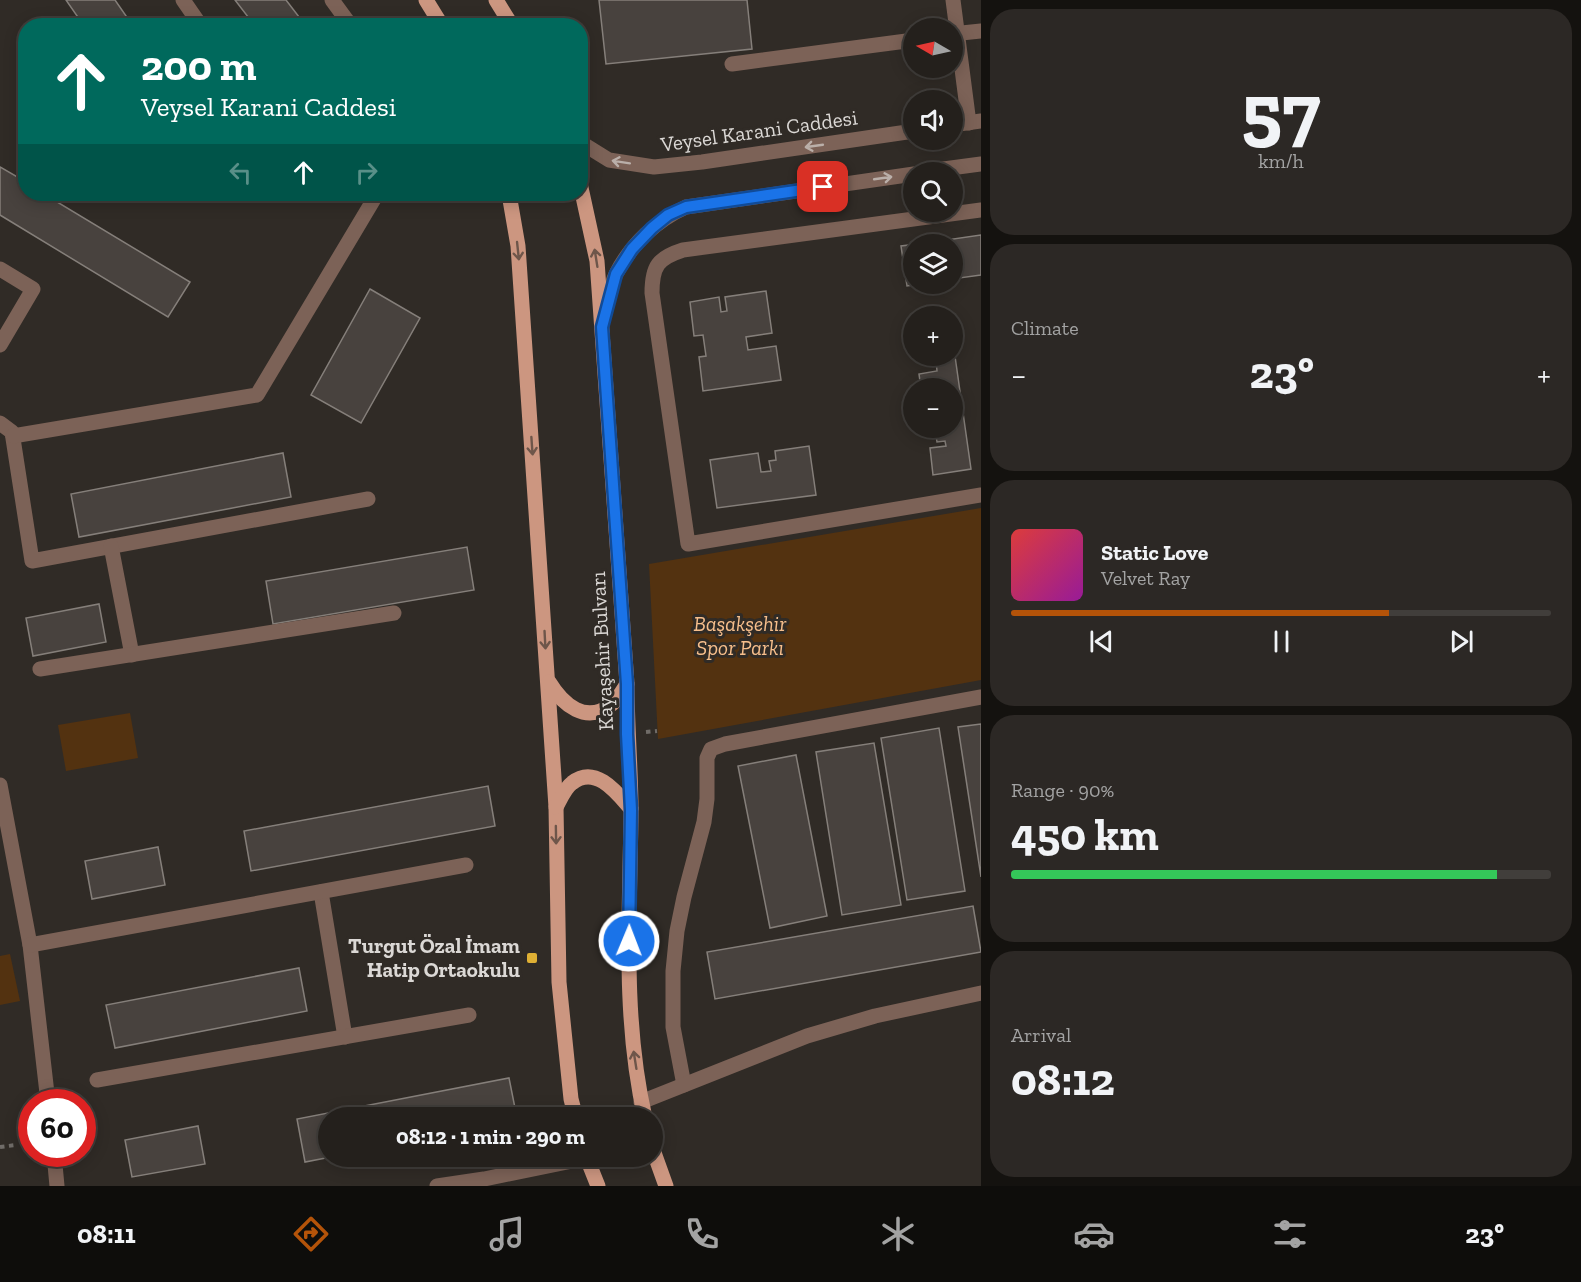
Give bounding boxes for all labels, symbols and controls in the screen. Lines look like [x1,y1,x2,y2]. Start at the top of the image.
north arrow [903,18,963,78]
map controls [903,18,963,438]
text: 200 m [141,40,257,91]
icon: ahead [42,42,120,120]
text: 57 [1241,63,1321,157]
button: sound [903,90,963,150]
text: Veysel Karani Caddesi [141,91,396,123]
street label: Veysel Karani Caddesi [658,104,859,157]
one-way arrow [805,140,824,151]
text: km/h [1258,149,1304,173]
icon: left [224,156,257,189]
icon: ahead [287,156,320,189]
icon: right [350,156,383,189]
one-way arrow [612,157,631,168]
pin [797,161,848,212]
button: search [903,162,963,222]
icon: arrive [806,170,839,203]
one-way arrow [872,173,892,184]
button: layers [903,234,963,294]
one-way arrow [513,241,524,261]
one-way arrow [590,248,601,268]
button: + [903,306,963,366]
text: Climate [1011,316,1079,340]
text: 23° [1250,346,1314,400]
text: − [1011,355,1026,394]
text: + [1537,355,1551,394]
button: − [903,378,963,438]
one-way arrow [527,435,538,455]
text: Static Love [1101,539,1208,566]
text: Velvet Ray [1101,566,1190,590]
street label: Kayaşehir Bulvarı [585,571,618,731]
park label: Başakşehir Spor Parkı [694,611,787,660]
icon: previous [1085,625,1118,658]
icon: pause [1265,625,1298,658]
icon: next [1445,625,1478,658]
one-way arrow [540,630,551,650]
text: Range · 90% [1011,778,1114,802]
text: 450 km [1011,808,1159,862]
one-way arrow [550,824,562,844]
position arrow [597,909,661,973]
place label: Turgut Özal İmam Hatip Ortaokulu [348,933,521,982]
marker: Turgut Özal İmam Hatip Ortaokulu [525,951,539,965]
text: Arrival [1011,1023,1071,1047]
one-way arrow [629,1051,640,1070]
text: 08:12 [1011,1053,1115,1107]
speed limit sign: 60 [18,1089,96,1167]
text: 08:12 · 1 min · 290 m [396,1123,585,1150]
icon: directions [290,1213,332,1255]
icon: music [486,1213,528,1255]
icon: phone [681,1213,723,1255]
icon: climate [877,1213,919,1255]
icon: car [1073,1213,1115,1255]
icon: filters [1269,1213,1311,1255]
text: 08:11 [77,1218,136,1250]
text: 23° [1465,1218,1504,1250]

